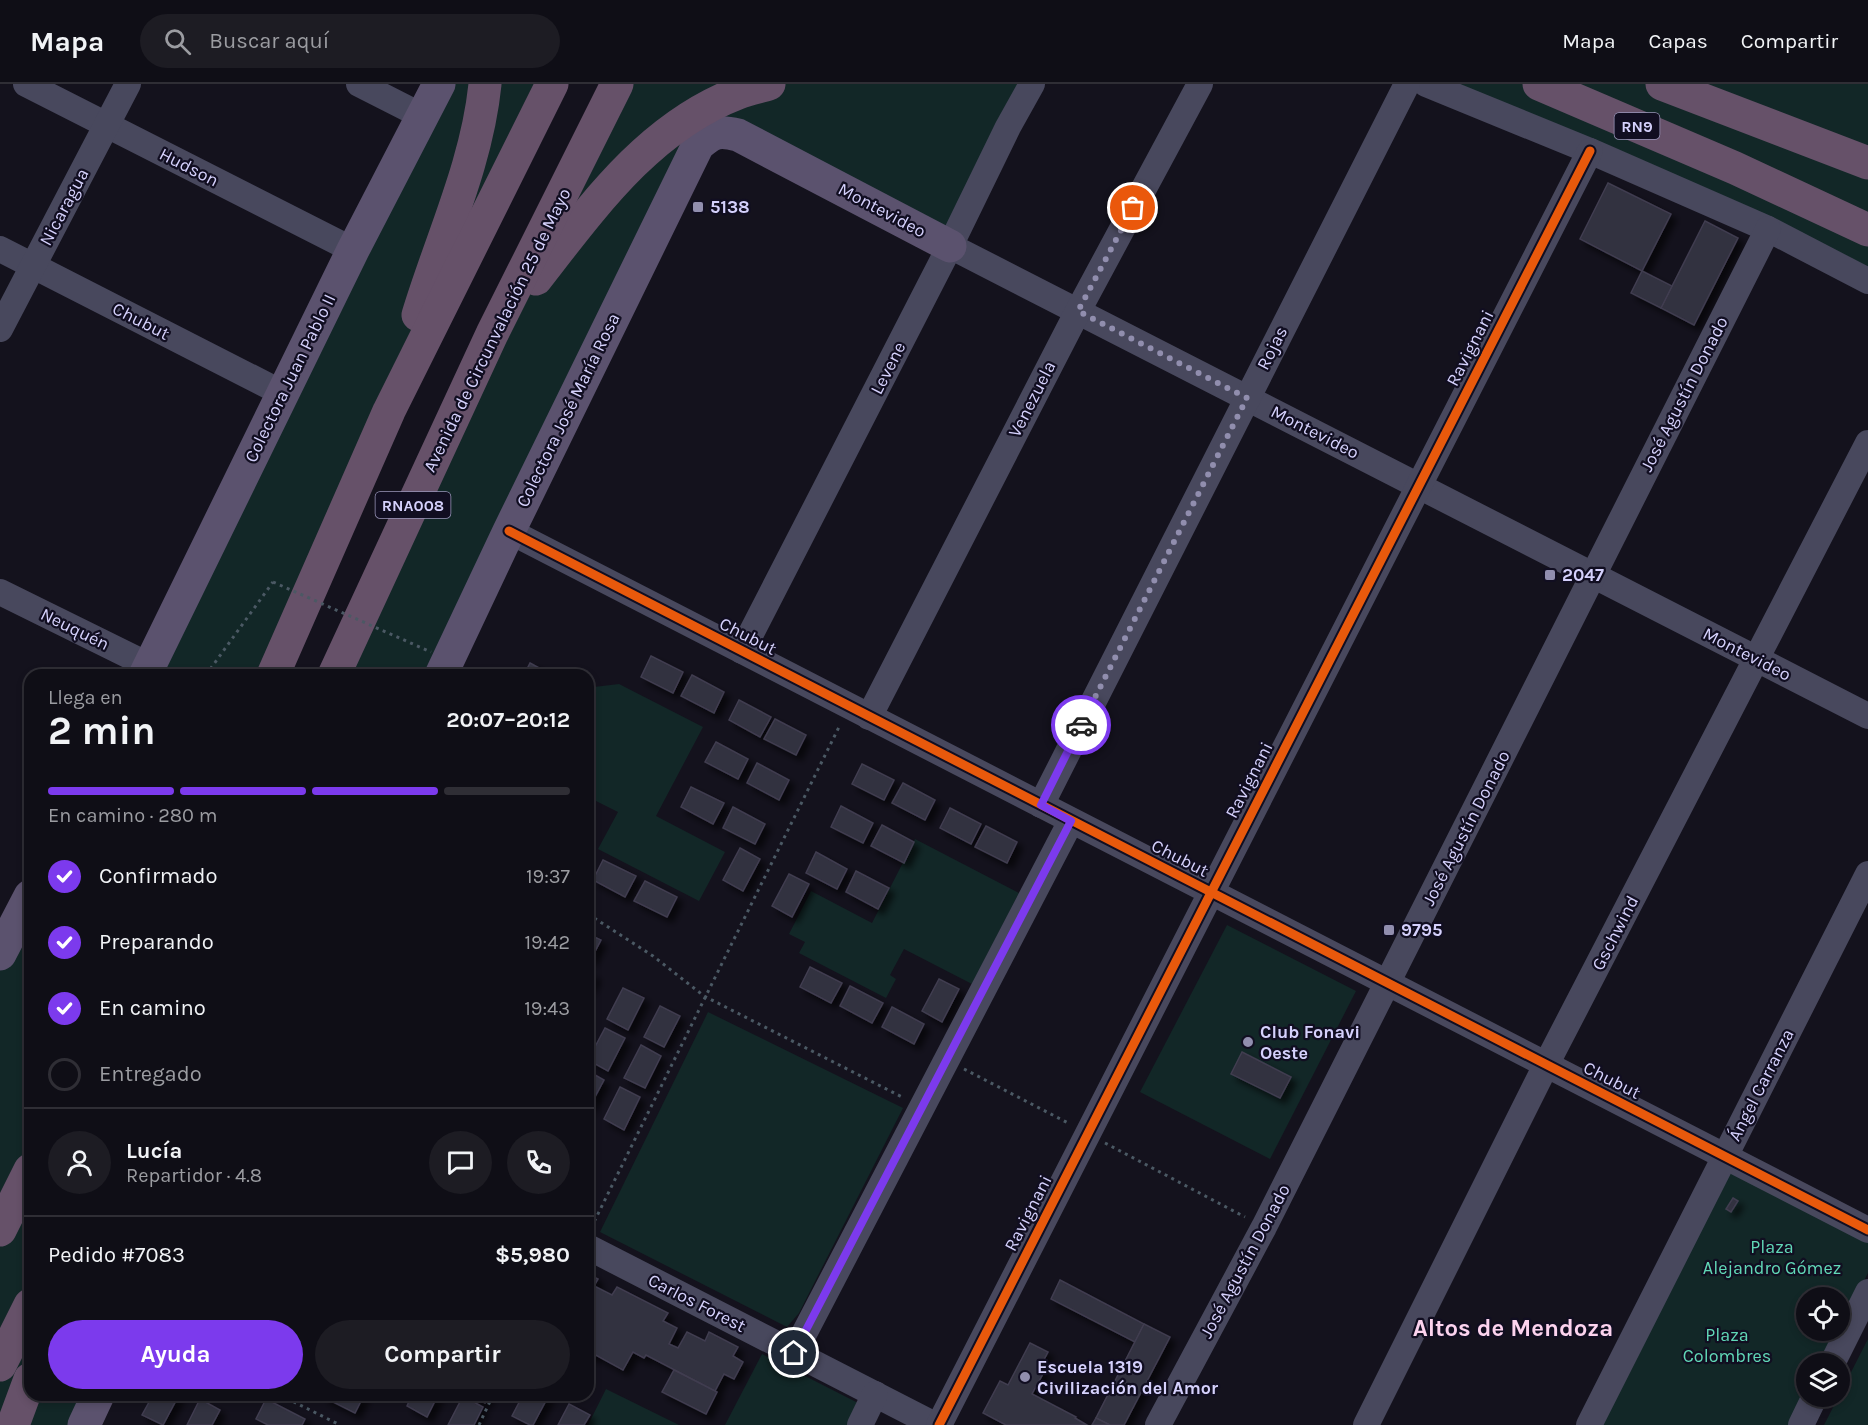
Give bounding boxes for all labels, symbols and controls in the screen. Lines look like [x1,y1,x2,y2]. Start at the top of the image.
search box [140,14,560,68]
text: Mapa [30,25,104,58]
icon: search [161,25,194,58]
text: Buscar aquí [209,28,329,54]
text: Mapa [1562,29,1616,53]
text: Capas [1649,29,1708,53]
text: Compartir [1741,29,1838,53]
road number: RN9 [1614,113,1660,139]
street label: Hudson [156,143,222,191]
street label: Nicaragua [35,165,93,249]
street label: Montevideo [834,178,930,242]
pin [1107,182,1158,233]
street label: Avenida de Circunvalación 25 de Mayo [418,184,576,476]
icon: bag [1116,191,1149,224]
place label: 5138 [710,196,750,218]
marker: 5138 [691,200,705,214]
street label: Colectora Juan Pablo II [240,290,340,466]
street label: Chubut [109,297,173,345]
street label: Ravignani [1441,306,1499,390]
street label: Colectora José María Rosa [511,309,625,511]
street label: José Agustín Donado [1635,313,1733,475]
street label: Rojas [1252,323,1292,373]
street label: Levene [865,338,911,398]
street label: Venezuela [1003,357,1061,441]
street label: Montevideo [1267,400,1363,464]
road number: RNA008 [376,492,450,518]
place label: 2047 [1562,564,1604,586]
marker: 2047 [1543,568,1557,582]
street label: Neuquén [37,603,113,655]
street label: Chubut [716,612,780,660]
street label: Montevideo [1699,622,1795,686]
text: Llega en [48,686,123,709]
courier [1051,695,1111,755]
text: 20:07–20:12 [446,707,570,733]
text: 2 min [48,708,156,754]
icon: car [1065,709,1098,742]
street label: Ravignani [1220,738,1278,822]
street label: José Agustín Donado [1417,747,1515,909]
text: En camino · 280 m [48,804,217,827]
street label: Chubut [1148,834,1212,882]
icon: check [48,860,81,893]
text: Confirmado [99,863,218,889]
text: 19:37 [526,865,570,888]
street label: Gschwind [1587,892,1643,974]
place label: 9795 [1401,919,1442,941]
marker: 9795 [1382,923,1396,937]
icon: check [48,926,81,959]
text: Preparando [99,929,214,955]
text: 19:42 [524,931,570,954]
icon: check [48,992,81,1025]
text: En camino [99,995,206,1021]
text: 19:43 [524,997,570,1020]
place label: Club Fonavi Oeste [1260,1021,1360,1064]
street label: Ángel Carranza [1722,1025,1799,1145]
marker: Club Fonavi Oeste [1241,1035,1255,1049]
street label: Chubut [1580,1056,1644,1104]
text: Entregado [99,1061,202,1087]
button: person [48,1131,111,1194]
button: chat [429,1131,492,1194]
button: phone [507,1131,570,1194]
text: Lucía [126,1138,182,1164]
text: Repartidor · 4.8 [126,1164,262,1187]
street label: Ravignani [999,1171,1057,1255]
street label: José Agustín Donado [1195,1180,1295,1342]
park label: Plaza Alejandro Gómez [1703,1236,1841,1279]
text: Pedido #7083 [48,1242,185,1268]
text: $5,980 [495,1242,570,1268]
street label: Carlos Forest [644,1269,750,1337]
map controls [1796,1287,1850,1407]
button: locate [1796,1287,1850,1341]
district label: Altos de Mendoza [1413,1314,1613,1342]
button: Ayuda [48,1320,303,1389]
button: Compartir [315,1320,570,1389]
park label: Plaza Colombres [1683,1324,1771,1367]
pin [768,1327,819,1378]
icon: home [777,1336,810,1369]
button: layers [1796,1353,1850,1407]
place label: Escuela 1319 Civilización del Amor [1037,1356,1218,1399]
marker: Escuela 1319 Civilización del Amor [1018,1370,1032,1384]

